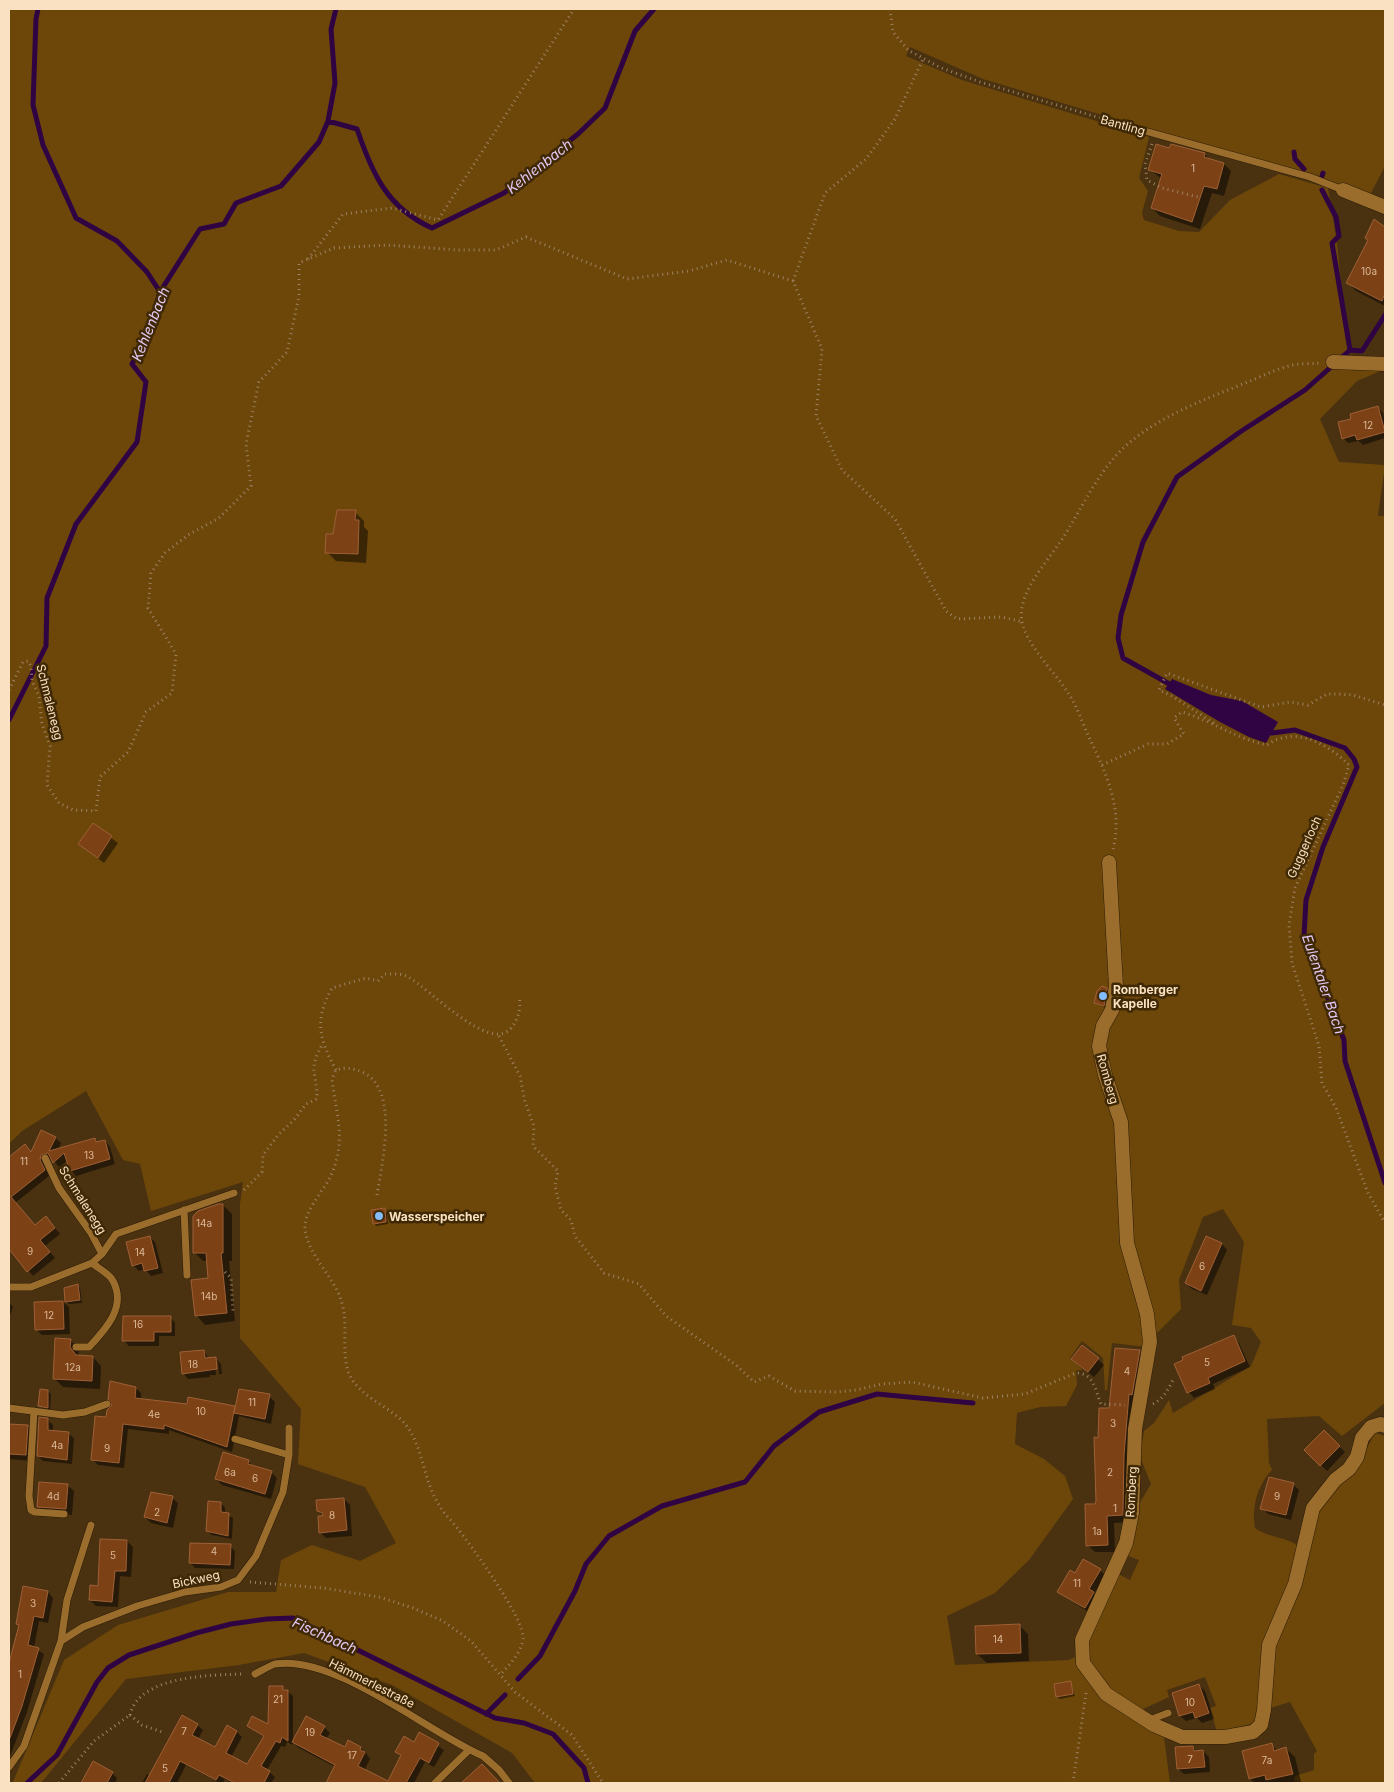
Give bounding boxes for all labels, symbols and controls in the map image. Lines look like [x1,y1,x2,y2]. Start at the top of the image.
street label: Bantling [1099,111,1147,139]
water label: Kehlenbach [503,135,575,197]
house number: 1 [1191,162,1195,174]
house number: 10a [1361,265,1377,277]
water label: Kehlenbach [127,284,173,364]
house number: 12 [1363,419,1373,431]
street label: Schmalenegg [33,663,67,741]
street label: Guggerloch [1284,814,1324,880]
water label: Eulentaler Bach [1299,932,1349,1036]
place label: Romberger Kapelle [1113,982,1178,1011]
marker: Romberger Kapelle [1097,990,1109,1002]
street label: Romberg [1094,1052,1122,1106]
house number: 13 [84,1149,94,1161]
house number: 11 [20,1155,28,1167]
street label: Schmalenegg [56,1163,110,1237]
place label: Wasserspeicher [389,1209,485,1224]
marker: Wasserspeicher [373,1210,385,1222]
house number: 14a [196,1217,212,1229]
house number: 9 [27,1245,33,1257]
house number: 14 [135,1246,145,1258]
house number: 6 [1199,1260,1205,1272]
house number: 14b [201,1290,217,1302]
house number: 12 [44,1309,54,1321]
house number: 16 [133,1318,143,1330]
house number: 5 [1204,1356,1210,1368]
house number: 18 [188,1358,198,1370]
house number: 12a [65,1361,81,1373]
house number: 4 [1124,1365,1130,1377]
house number: 11 [248,1396,256,1408]
house number: 10 [196,1405,206,1417]
house number: 4e [148,1408,160,1420]
house number: 3 [1110,1417,1116,1429]
house number: 4a [51,1439,63,1451]
house number: 9 [104,1442,110,1454]
house number: 6a [224,1466,236,1478]
house number: 2 [1107,1466,1113,1478]
street label: Romberg [1122,1466,1140,1518]
house number: 6 [252,1472,258,1484]
house number: 4d [47,1490,59,1502]
house number: 9 [1274,1490,1280,1502]
house number: 1 [1113,1502,1117,1514]
house number: 2 [154,1506,160,1518]
house number: 8 [329,1509,335,1521]
house number: 1a [1092,1525,1102,1537]
house number: 4 [211,1545,217,1557]
house number: 5 [110,1549,116,1561]
street label: Bickweg [171,1567,221,1591]
house number: 11 [1073,1577,1081,1589]
house number: 3 [30,1597,36,1609]
water label: Fischbach [290,1613,360,1657]
house number: 14 [993,1633,1003,1645]
street label: Hämmerlestraße [327,1655,417,1711]
house number: 1 [18,1668,22,1680]
house number: 21 [273,1693,283,1705]
house number: 10 [1185,1696,1195,1708]
house number: 7 [181,1725,187,1737]
house number: 19 [305,1726,315,1738]
house number: 17 [347,1749,357,1761]
house number: 7 [1187,1753,1193,1765]
house number: 7a [1262,1754,1272,1766]
house number: 5 [162,1762,168,1774]

